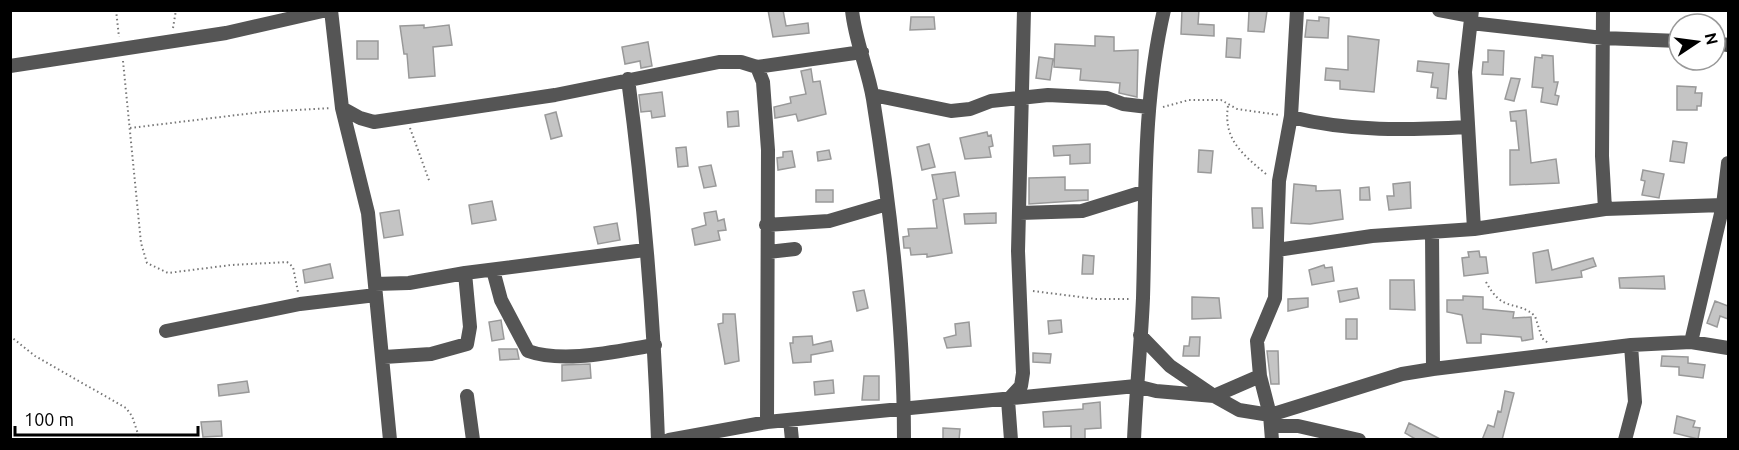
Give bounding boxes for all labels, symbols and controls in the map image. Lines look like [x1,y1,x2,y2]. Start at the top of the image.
north arrow [1667,12,1727,72]
text: N [1702,31,1722,46]
scale bar [15,399,198,437]
text: 100 m [24,409,74,429]

